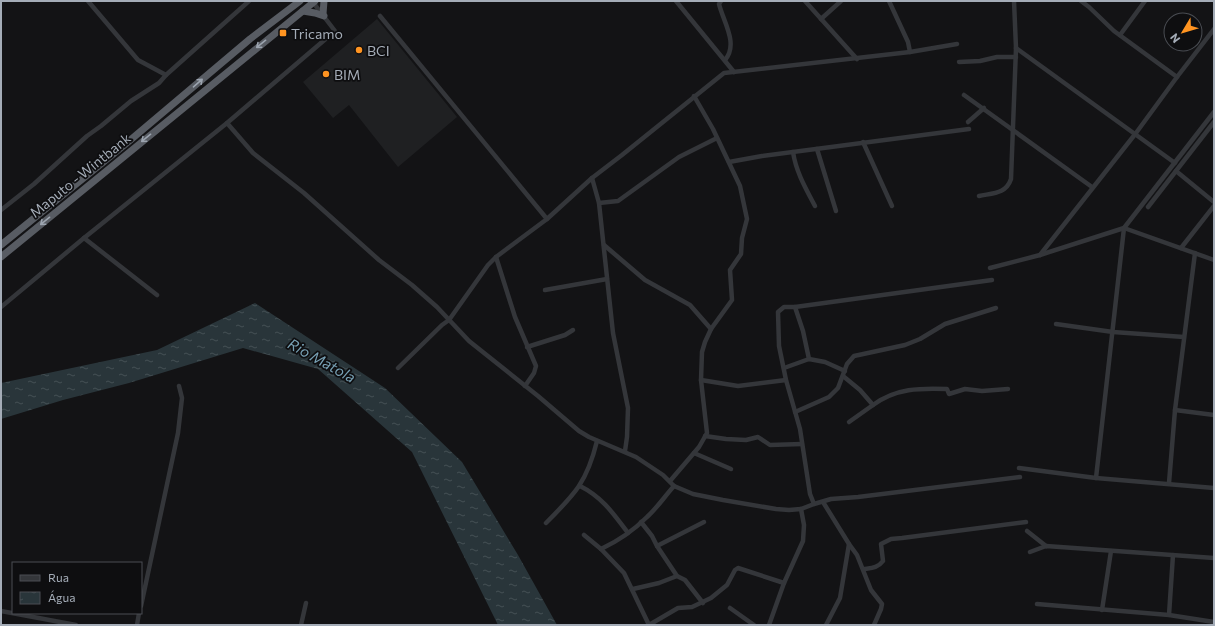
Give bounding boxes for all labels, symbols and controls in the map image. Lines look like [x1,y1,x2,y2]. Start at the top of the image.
north arrow [1163,12,1203,52]
place label: Tricamo [291,25,343,42]
marker: Tricamo [278,28,288,38]
text: N [1167,31,1182,46]
one-way arrow [256,40,267,48]
place label: BCI [367,42,390,59]
marker: BCI [354,45,364,55]
place label: BIM [334,66,360,83]
marker: BIM [321,69,331,79]
one-way arrow [192,78,203,87]
street label: Maputo - Wintbank [26,129,134,221]
one-way arrow [140,134,151,143]
one-way arrow [40,216,51,225]
water label: Rio Matola [285,334,359,386]
legend [12,562,142,614]
text: Rua [48,570,69,584]
text: Água [48,590,76,604]

